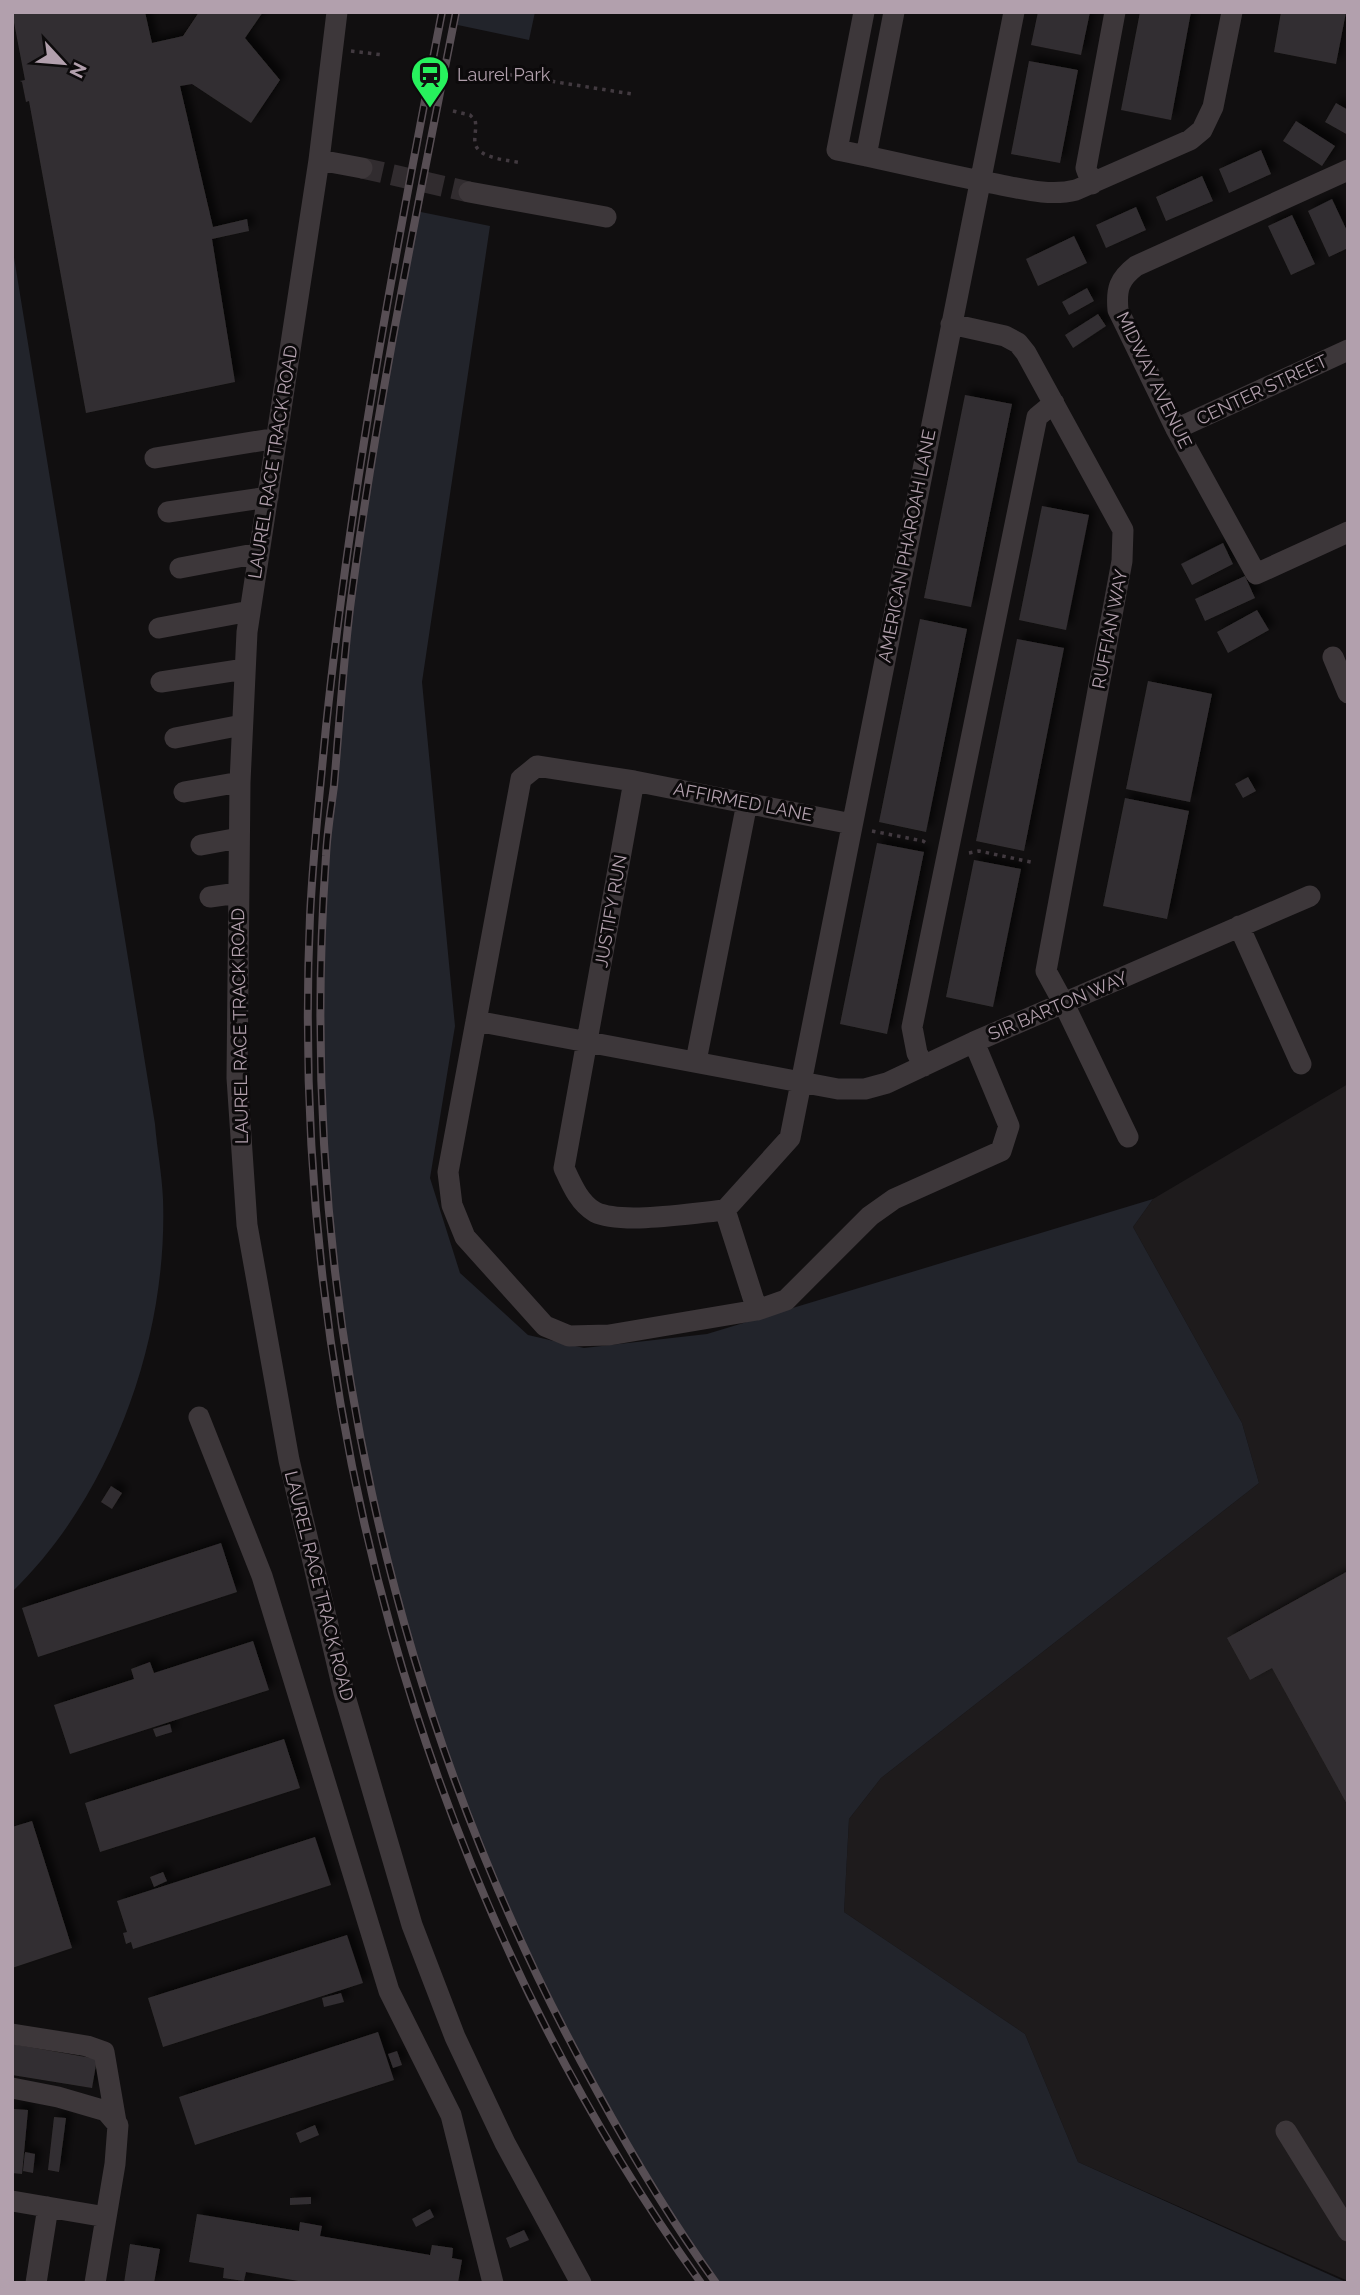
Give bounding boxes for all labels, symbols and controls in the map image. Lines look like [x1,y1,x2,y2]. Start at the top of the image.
north arrow [28,28,98,98]
station icon: Laurel Park [409,54,451,109]
text: N [65,59,91,82]
place label: Laurel Park [457,64,551,85]
street label: MIDWAY AVENUE [1112,308,1197,451]
street label: LAUREL RACE TRACK ROAD [244,343,301,580]
street label: CENTER STREET [1193,350,1331,429]
street label: AMERICAN PHAROAH LANE [874,428,939,664]
street label: RUFFIAN WAY [1088,567,1131,690]
street label: AFFIRMED LANE [672,778,814,825]
street label: JUSTIFY RUN [590,853,631,969]
street label: LAUREL RACE TRACK ROAD [227,908,252,1144]
street label: SIR BARTON WAY [985,967,1131,1044]
street label: LAUREL RACE TRACK ROAD [281,1469,358,1703]

